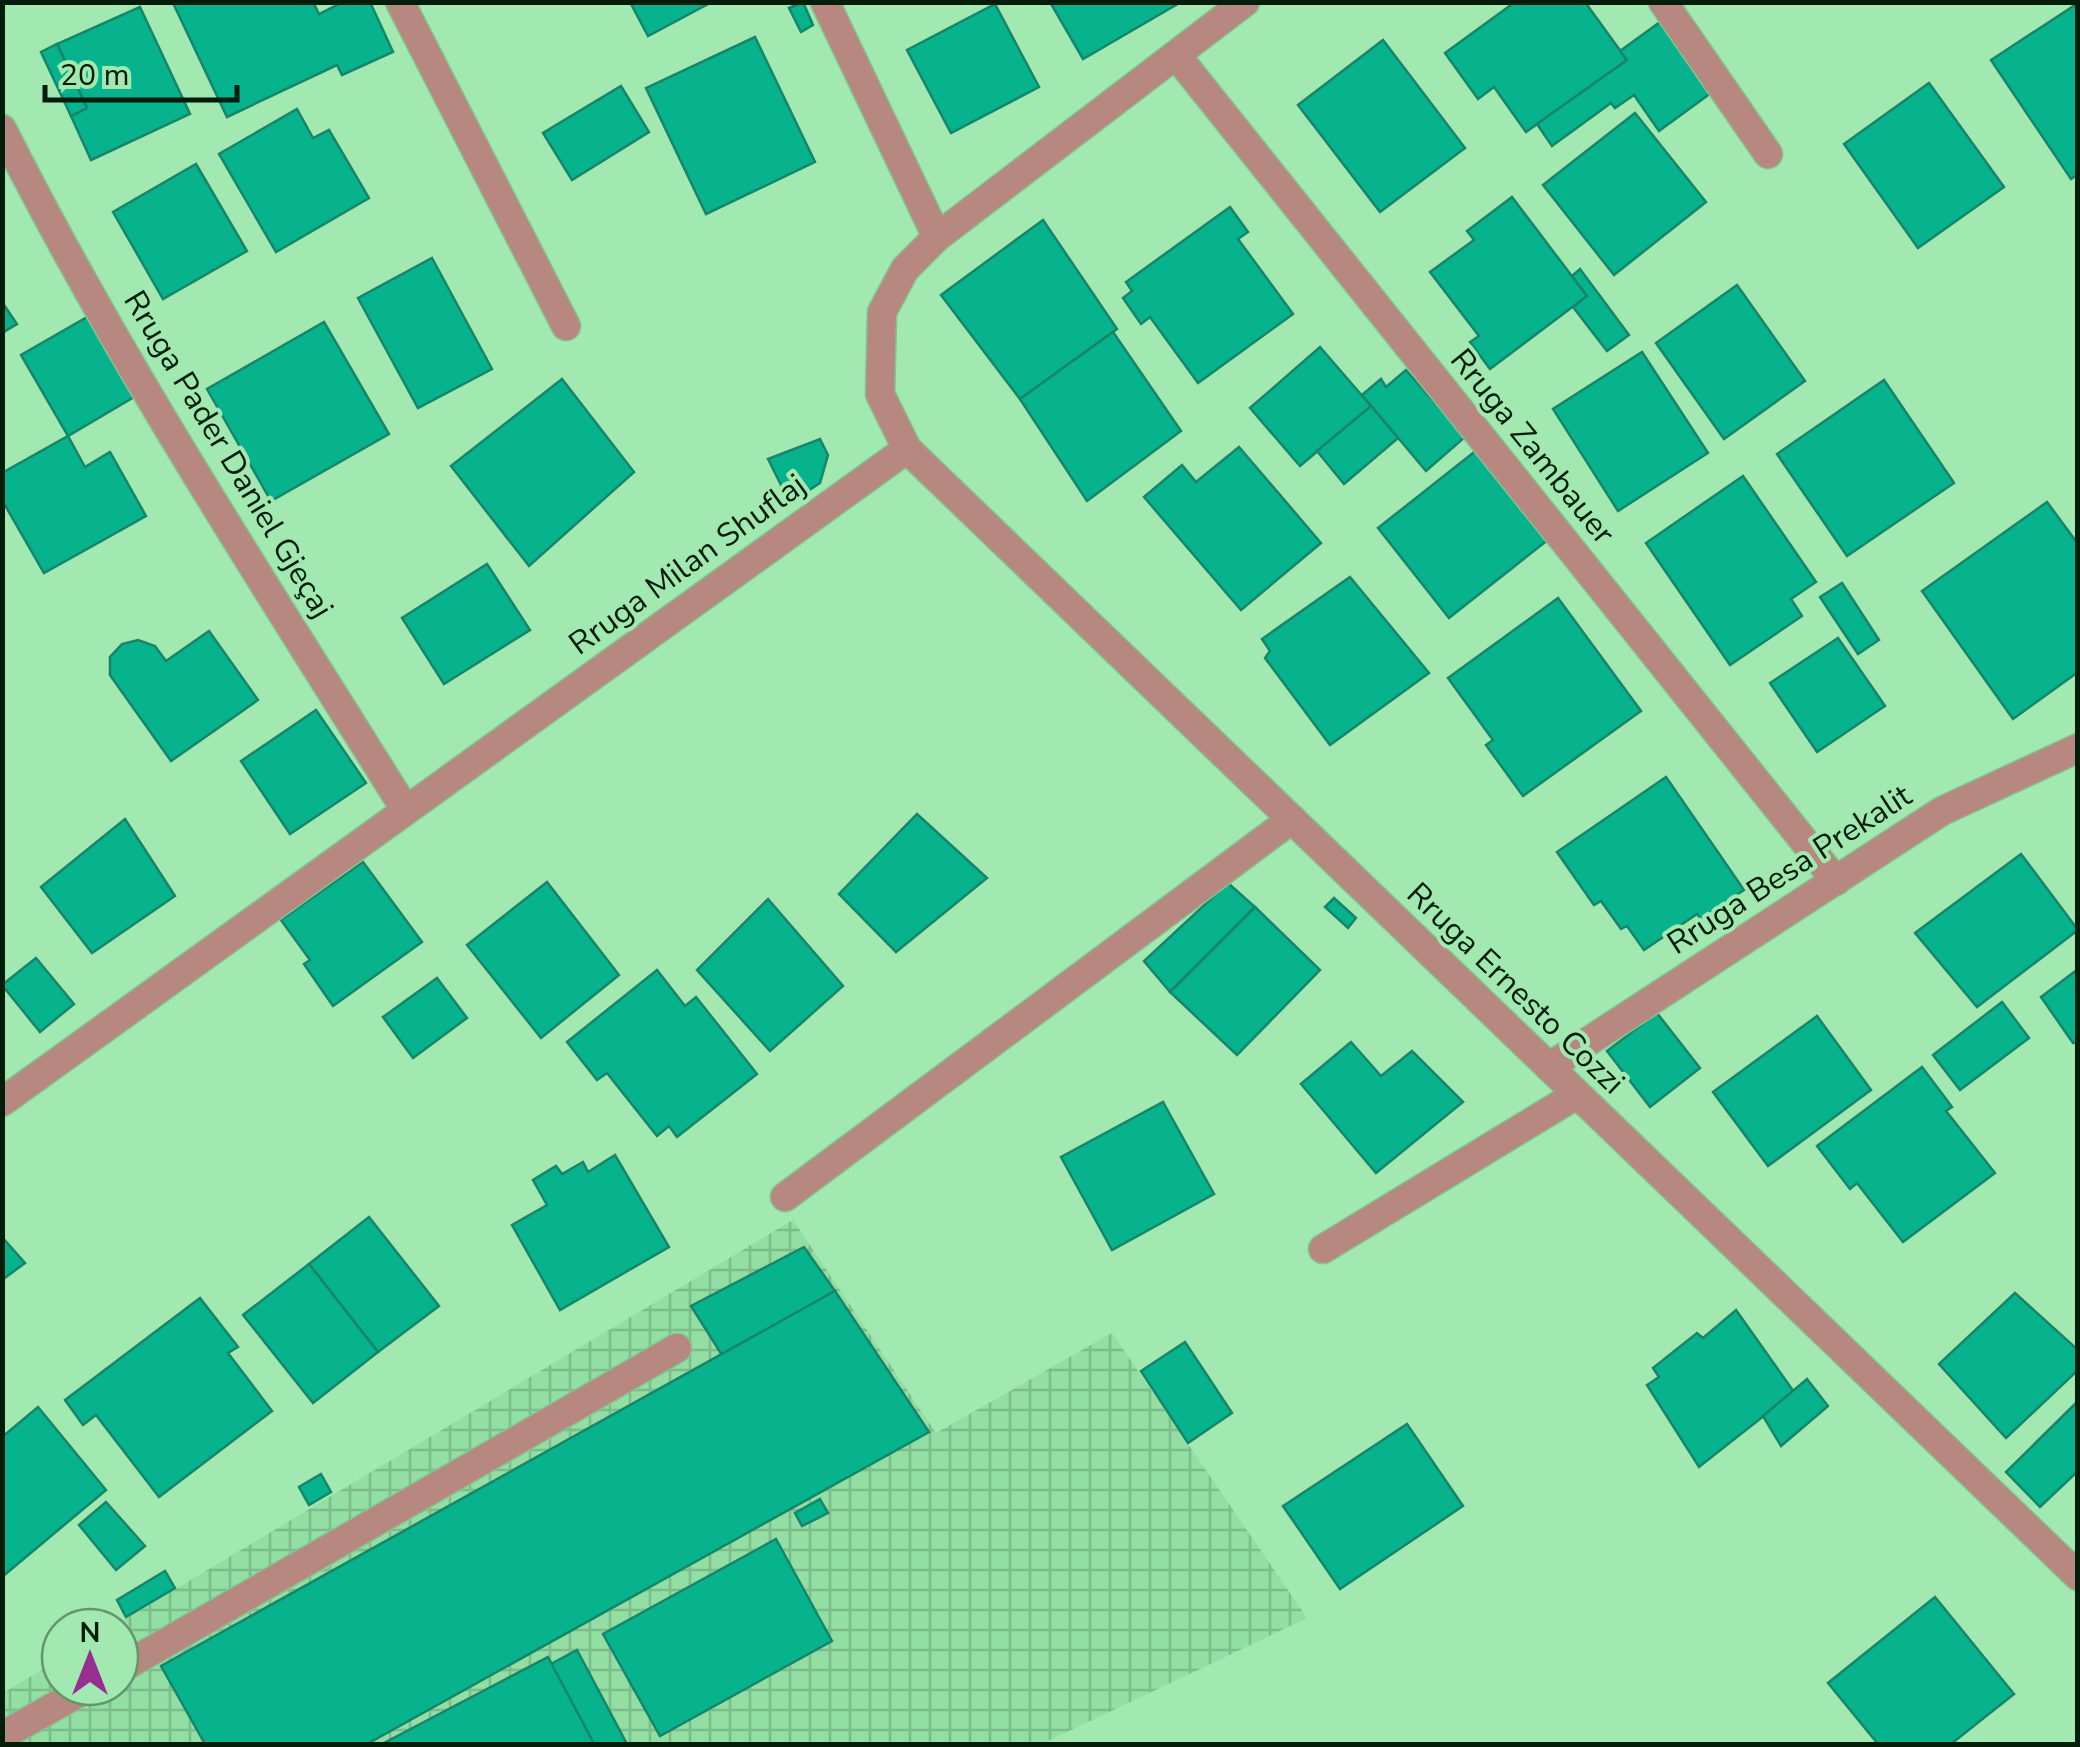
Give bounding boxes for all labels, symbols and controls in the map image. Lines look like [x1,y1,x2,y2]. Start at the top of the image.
scale bar [45,40,238,102]
text: 20 m [60,55,129,96]
street label: Rruga Pader Daniel Gjeçaj [114,283,343,626]
street label: Rruga Zambauer [1440,340,1625,553]
street label: Rruga Milan Shuflaj [560,464,814,665]
street label: Rruga Besa Prekalit [1659,774,1920,965]
street label: Rruga Ernesto Cozzi [1397,873,1634,1104]
north arrow [40,1607,140,1707]
text: N [80,1614,100,1652]

